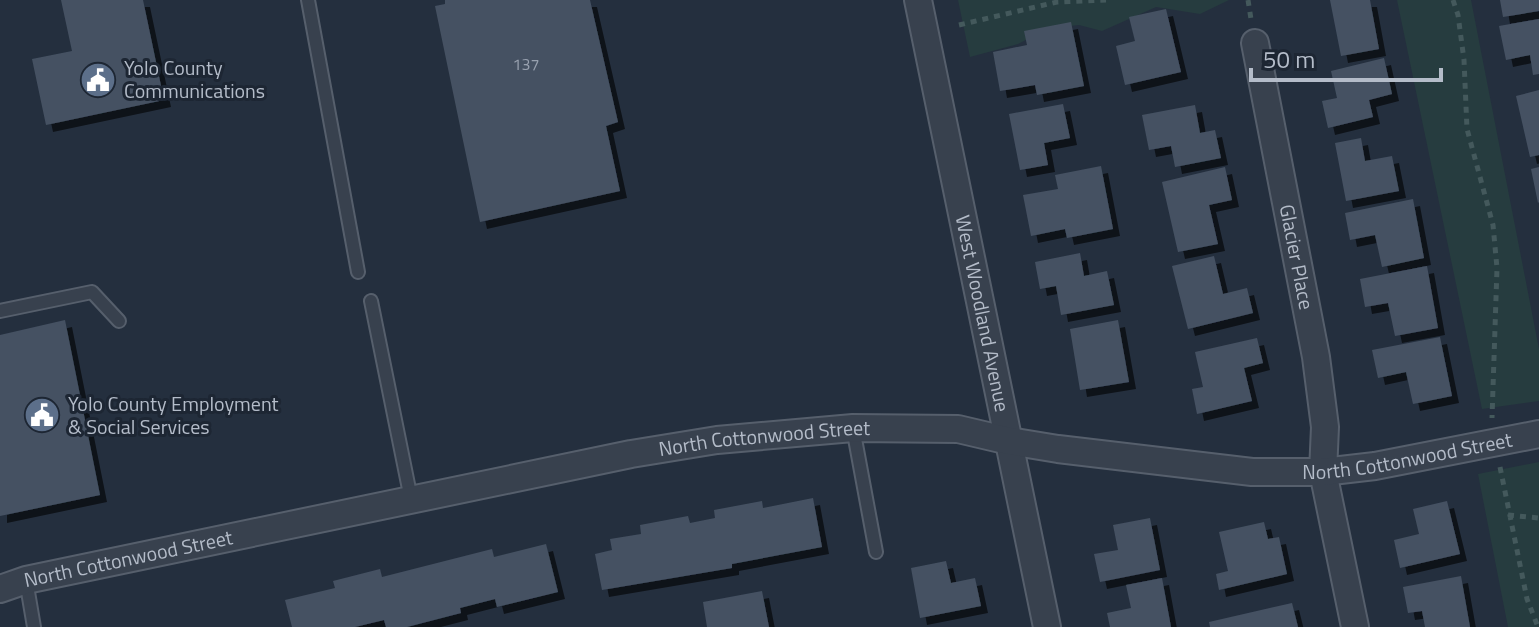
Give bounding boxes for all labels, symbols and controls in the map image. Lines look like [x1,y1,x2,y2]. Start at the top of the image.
scale bar [1251,32,1441,82]
text: 50 m [1263,41,1315,77]
place label: Yolo County Communications [124,52,265,106]
house number: 137 [513,52,539,76]
public building icon: Yolo County Communications [79,61,117,99]
street label: Glacier Place [1272,202,1322,312]
street label: West Woodland Avenue [948,212,1018,415]
place label: Yolo County Employment & Social Services [68,388,279,442]
public building icon: Yolo County Employment & Social Services [23,396,61,434]
street label: North Cottonwood Street [656,412,870,464]
street label: North Cottonwood Street [1302,424,1515,487]
street label: North Cottonwood Street [21,521,235,595]

